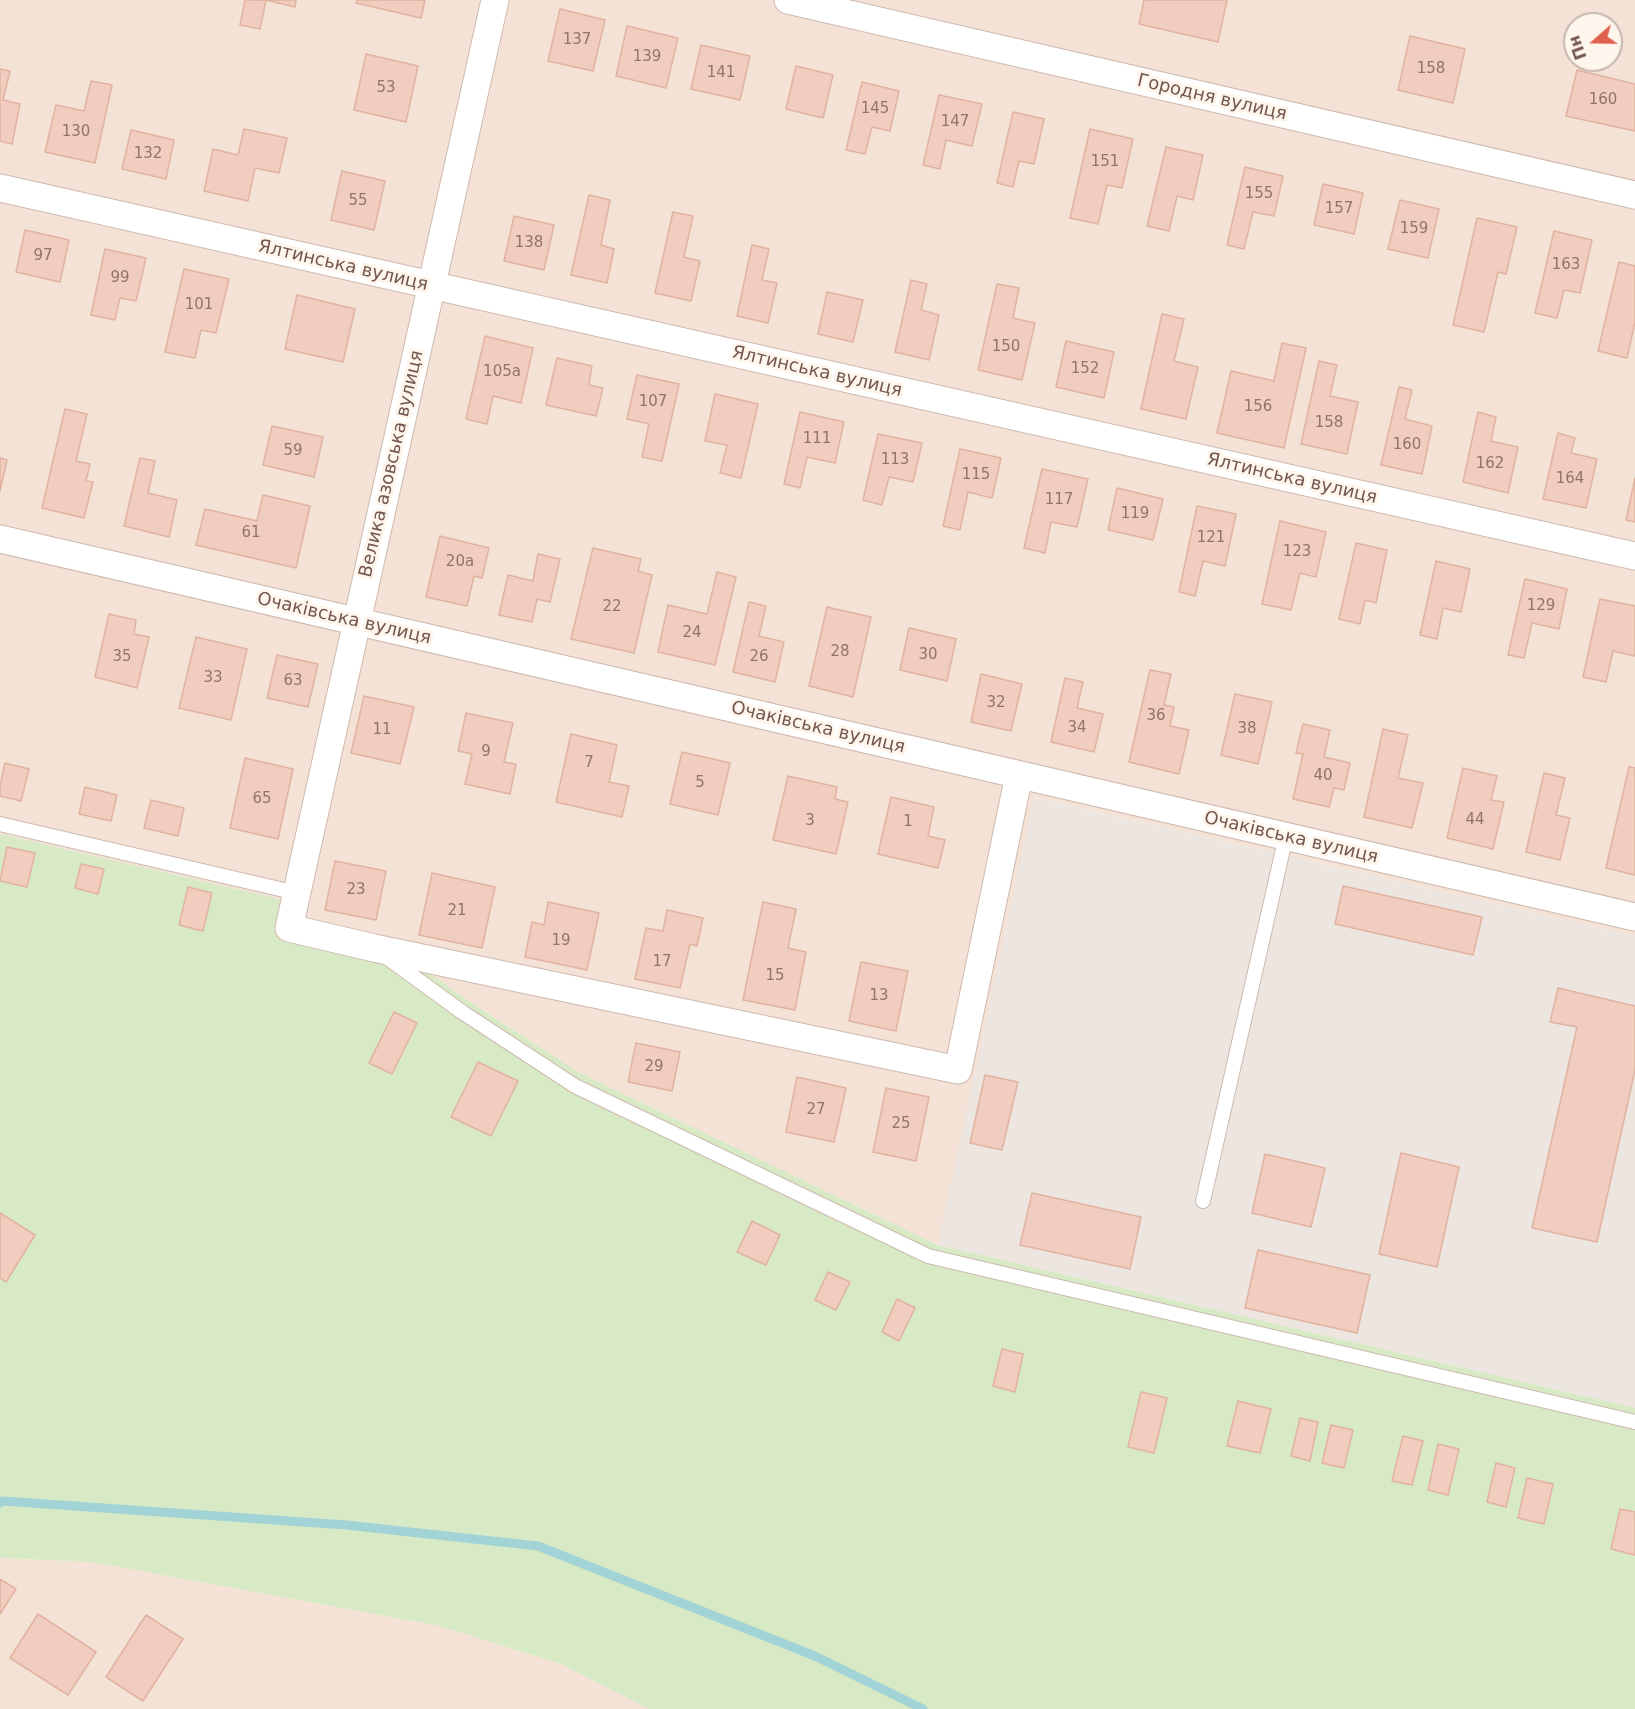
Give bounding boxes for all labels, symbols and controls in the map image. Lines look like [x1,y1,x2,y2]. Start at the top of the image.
north arrow [1563,12,1623,72]
house number: 137 [563,31,591,49]
text: Пн [1564,33,1591,62]
house number: 139 [633,48,661,66]
house number: 158 [1417,60,1445,78]
house number: 141 [707,64,735,82]
street label: Городня вулиця [1135,70,1289,126]
house number: 53 [376,79,396,97]
house number: 160 [1589,91,1617,109]
house number: 145 [861,100,889,118]
house number: 147 [941,113,969,131]
house number: 130 [62,123,90,141]
house number: 132 [134,145,162,163]
house number: 151 [1091,153,1119,171]
house number: 155 [1245,185,1273,203]
house number: 55 [348,192,368,210]
house number: 157 [1325,200,1353,218]
house number: 159 [1400,220,1428,238]
house number: 138 [515,234,543,252]
street label: Ялтинська вулиця [256,236,430,296]
house number: 97 [33,247,53,265]
house number: 163 [1552,256,1580,274]
house number: 99 [110,269,130,287]
house number: 101 [185,296,213,314]
house number: 150 [992,338,1020,356]
street label: Ялтинська вулиця [730,342,904,402]
street label: Велика азовська вулиця [355,348,429,580]
house number: 152 [1071,360,1099,378]
house number: 105а [483,363,521,381]
house number: 107 [639,393,667,411]
house number: 156 [1244,398,1272,416]
house number: 158 [1315,414,1343,432]
house number: 111 [803,430,831,448]
house number: 160 [1393,436,1421,454]
house number: 59 [283,442,303,460]
street label: Ялтинська вулиця [1205,449,1379,509]
house number: 113 [881,451,909,469]
house number: 162 [1476,455,1504,473]
house number: 115 [962,466,990,484]
house number: 164 [1556,470,1584,488]
house number: 117 [1045,491,1073,509]
house number: 119 [1121,505,1149,523]
house number: 61 [241,524,261,542]
house number: 121 [1197,529,1225,547]
house number: 123 [1283,543,1311,561]
house number: 20а [446,553,474,571]
street label: Очаківська вулиця [255,588,433,650]
house number: 129 [1527,597,1555,615]
house number: 22 [602,598,622,616]
house number: 24 [682,624,702,642]
house number: 28 [830,643,850,661]
house number: 30 [918,646,938,664]
house number: 35 [112,648,132,666]
house number: 26 [749,648,769,666]
house number: 33 [203,669,223,687]
house number: 63 [283,672,303,690]
house number: 32 [986,694,1006,712]
street label: Очаківська вулиця [729,697,907,759]
house number: 36 [1146,707,1166,725]
house number: 34 [1067,719,1087,737]
house number: 38 [1237,720,1257,738]
house number: 11 [372,721,392,739]
house number: 9 [481,743,491,761]
house number: 7 [584,754,594,772]
house number: 40 [1313,767,1333,785]
house number: 5 [695,774,705,792]
house number: 65 [252,790,272,808]
street label: Очаківська вулиця [1202,807,1380,869]
house number: 44 [1465,811,1485,829]
house number: 3 [805,812,815,830]
house number: 1 [903,813,913,831]
house number: 23 [346,881,366,899]
house number: 21 [447,902,467,920]
house number: 19 [551,932,571,950]
house number: 17 [652,953,672,971]
house number: 15 [765,967,785,985]
house number: 13 [869,987,889,1005]
house number: 29 [644,1058,664,1076]
house number: 27 [806,1101,826,1119]
house number: 25 [891,1115,911,1133]

